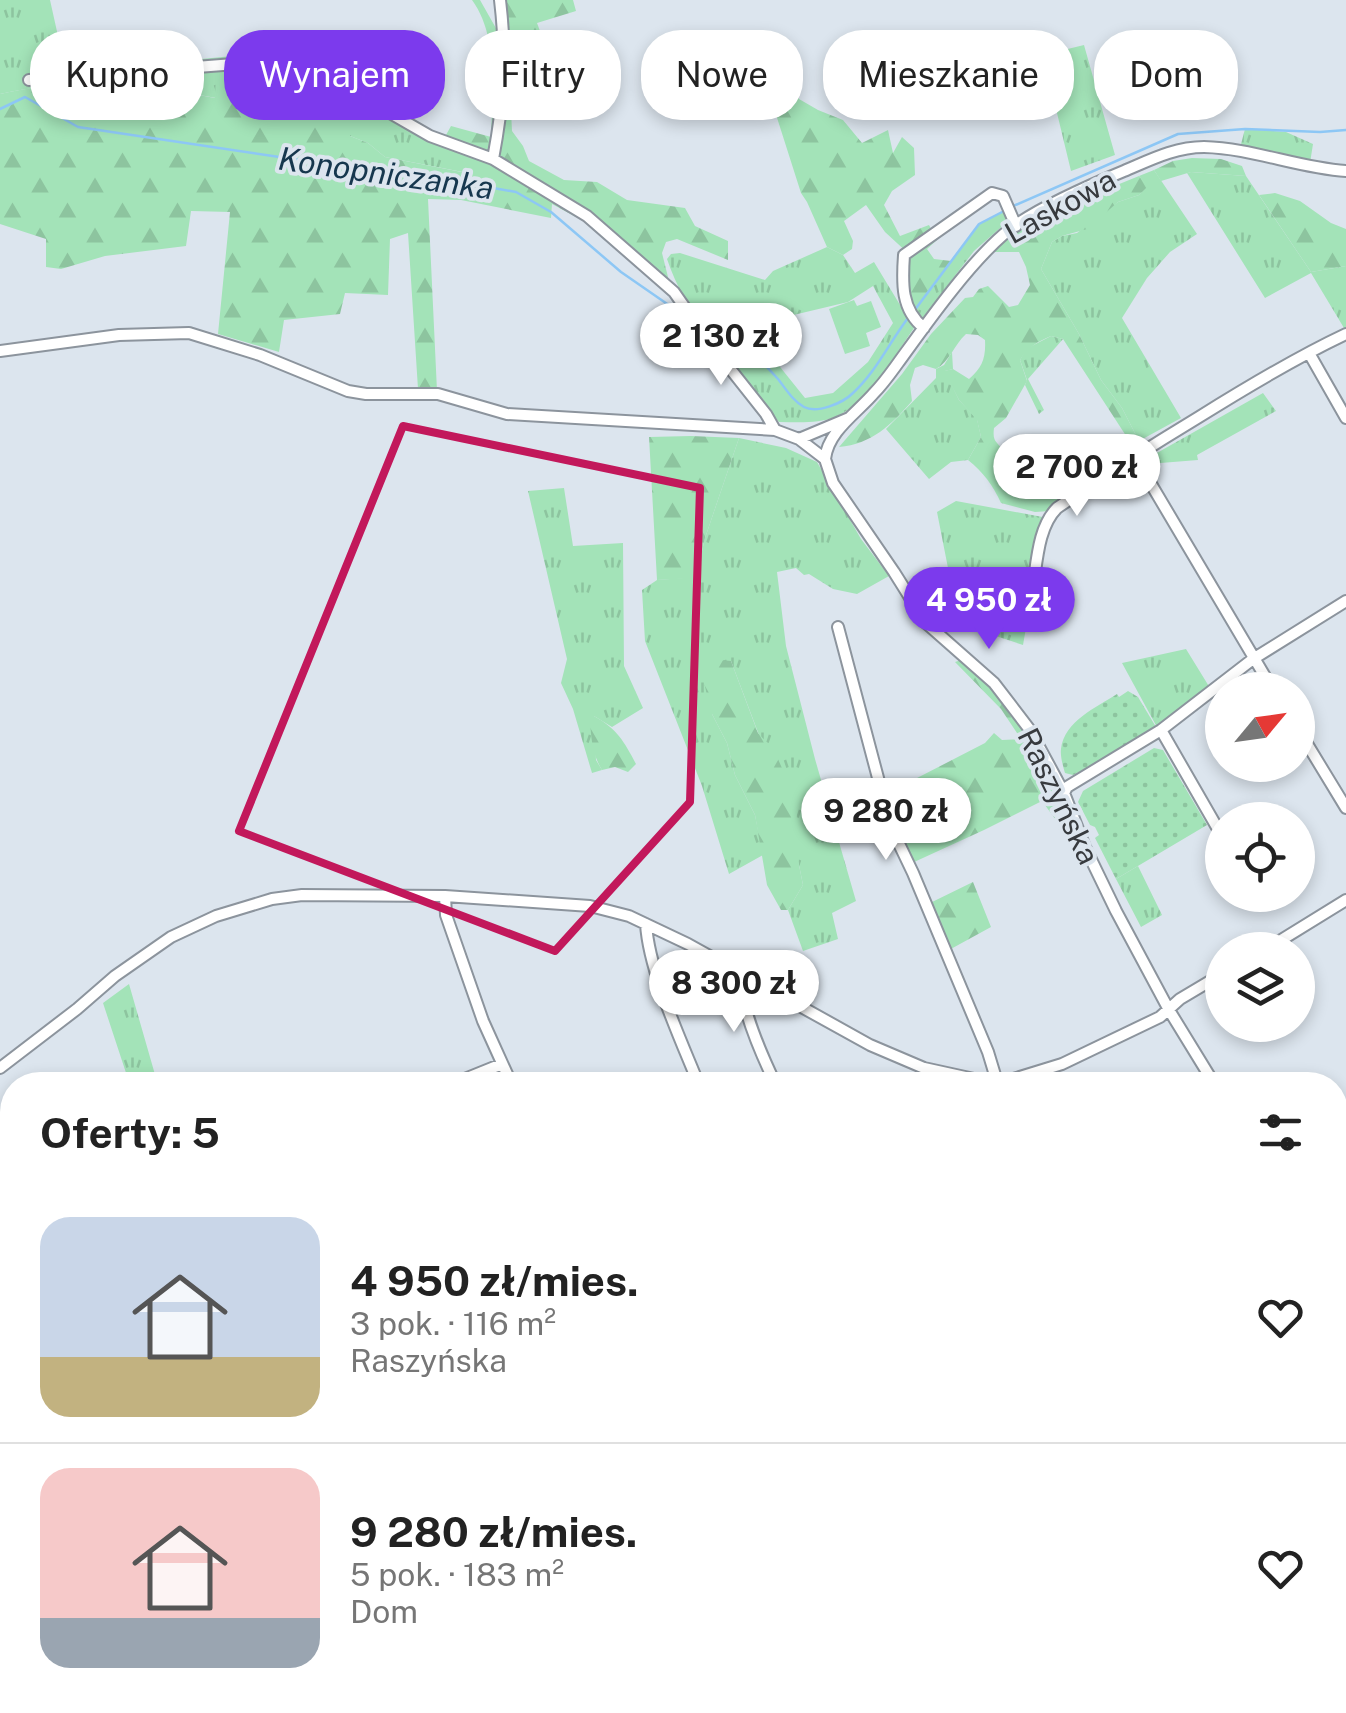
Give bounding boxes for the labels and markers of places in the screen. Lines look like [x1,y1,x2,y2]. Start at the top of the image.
pin: 2 130 zł [618,303,824,388]
pin: 2 700 zł [974,434,1180,519]
pin: 4 950 zł [886,567,1092,652]
pin: 9 280 zł [783,778,989,863]
pin: 8 300 zł [631,950,837,1035]

